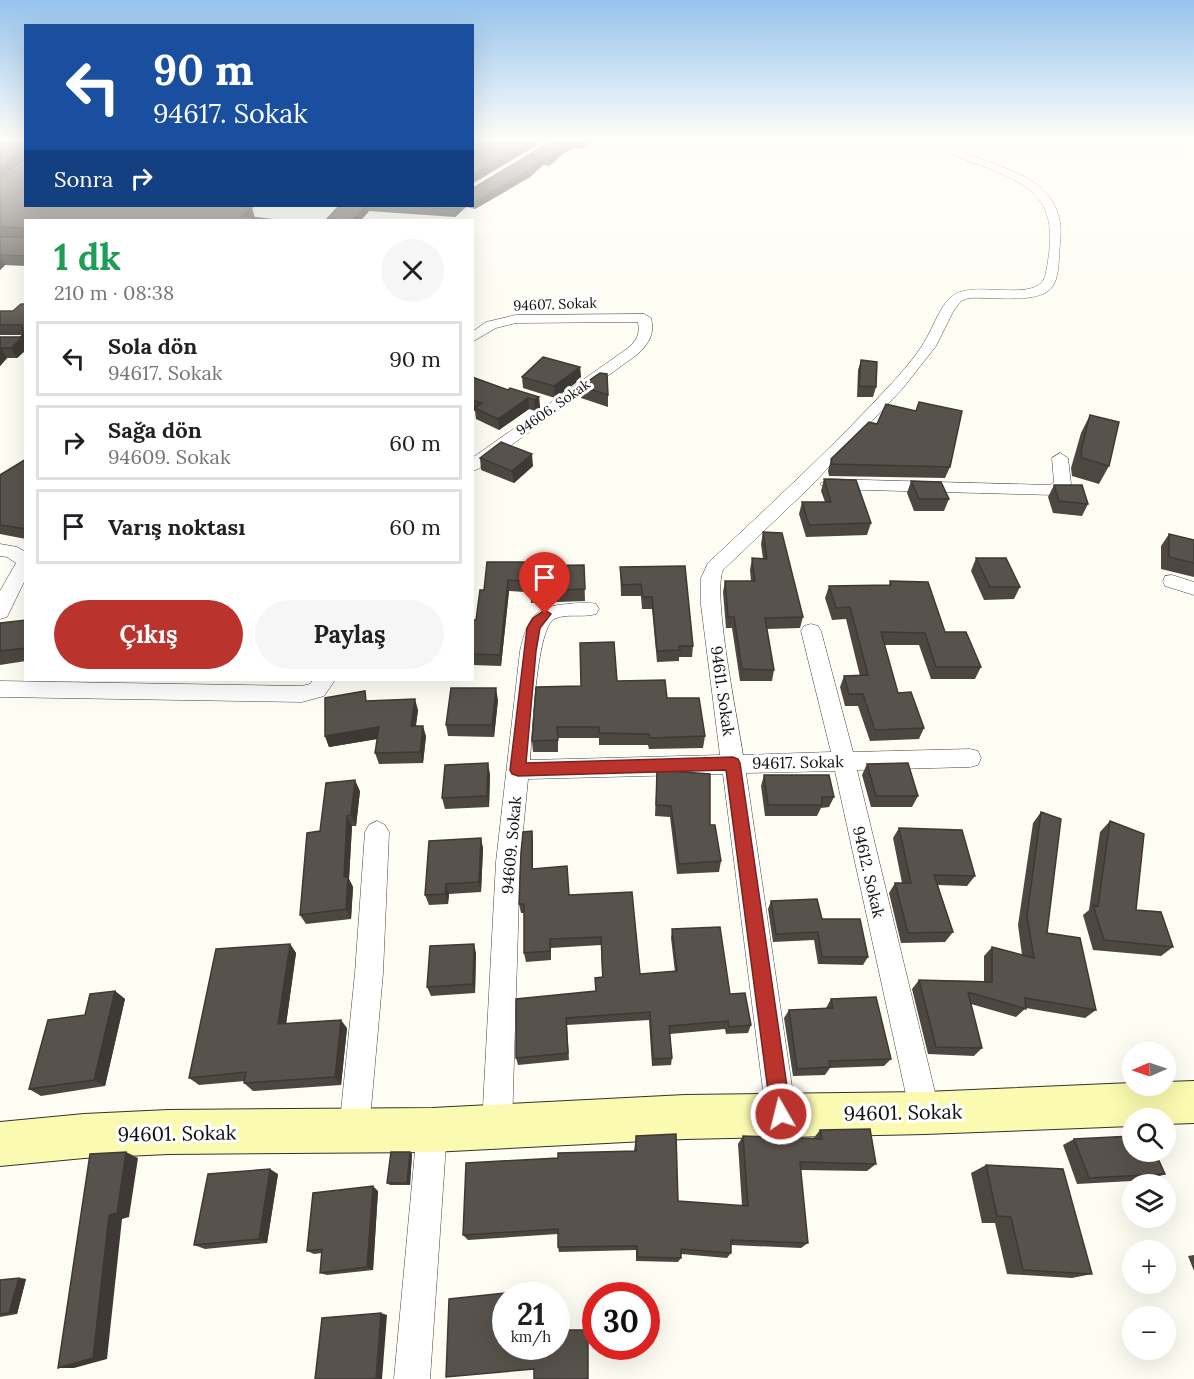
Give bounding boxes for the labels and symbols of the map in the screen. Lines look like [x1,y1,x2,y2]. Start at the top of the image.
street label: 94607. Sokak [513,294,598,314]
street label: 94606. Sokak [513,375,594,439]
pin [519,552,570,614]
street label: 94611. Sokak [707,645,739,738]
street label: 94617. Sokak [752,751,844,773]
street label: 94609. Sokak [497,795,525,895]
street label: 94612. Sokak [849,824,889,920]
north arrow [1122,1042,1176,1096]
position arrow [749,1082,813,1146]
street label: 94601. Sokak [843,1098,963,1126]
street label: 94601. Sokak [117,1119,237,1147]
speed limit sign: 30 [582,1282,660,1360]

